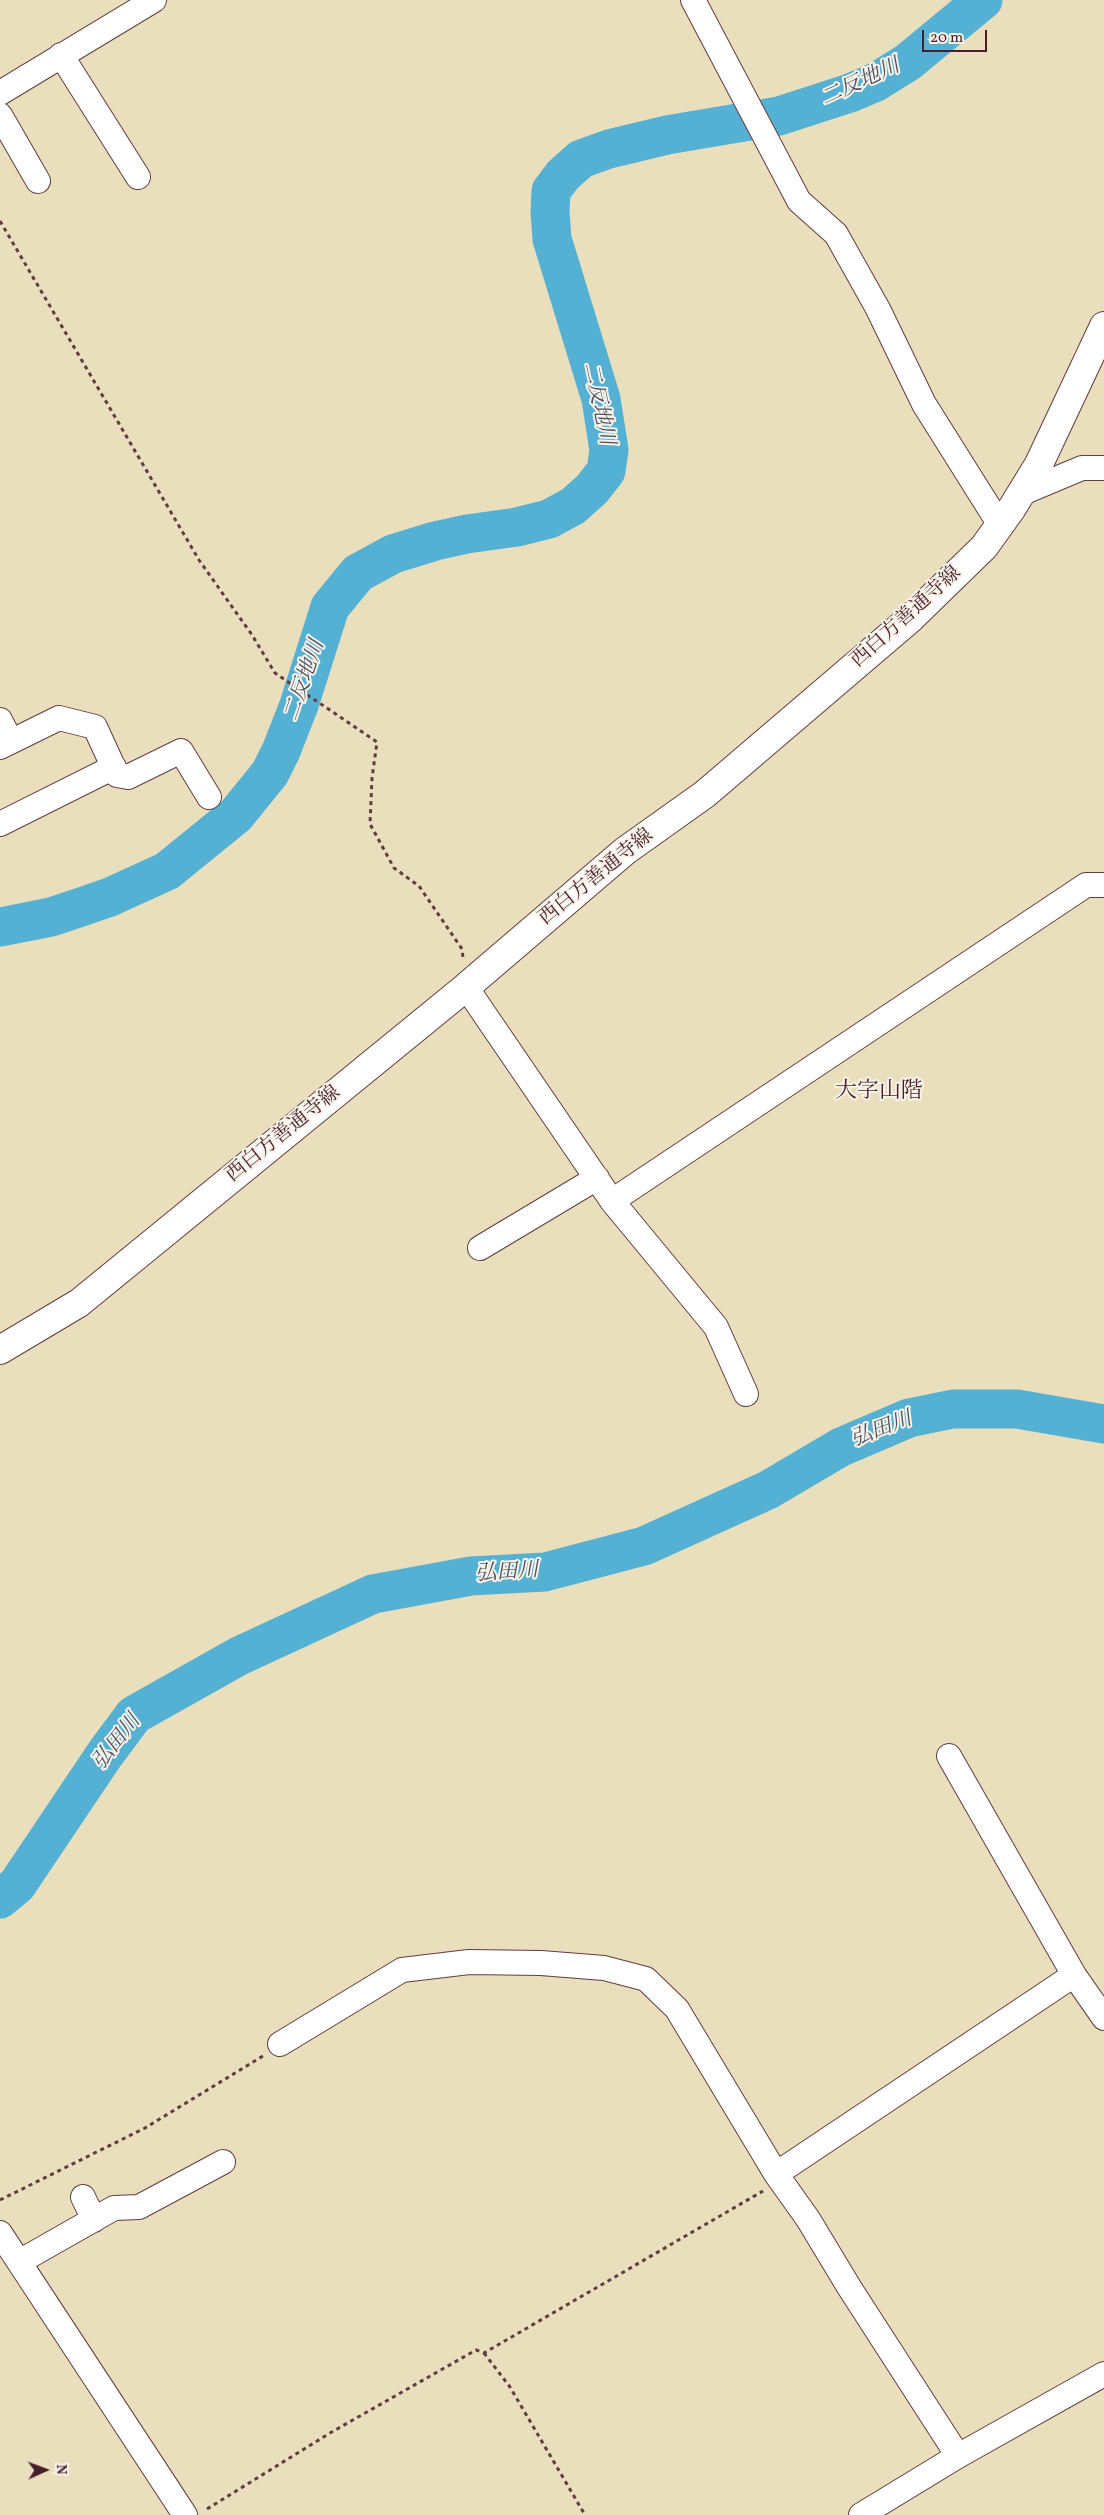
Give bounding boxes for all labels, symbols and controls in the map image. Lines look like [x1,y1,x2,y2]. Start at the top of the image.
scale bar [924,20,989,52]
text: 20 m [930,28,963,49]
water label: 二反地川 [818,55,904,113]
water label: 二反地川 [576,360,618,448]
street label: 西白方善通寺線 [847,562,967,674]
water label: 二反地川 [280,637,332,725]
street label: 西白方善通寺線 [535,825,659,931]
district label: 大字山階 [835,1080,923,1106]
street label: 西白方善通寺線 [222,1082,346,1188]
water label: 弘田川 [848,1408,916,1454]
water label: 弘田川 [475,1559,539,1589]
water label: 弘田川 [89,1710,147,1776]
north arrow [20,2445,70,2495]
text: N [51,2464,70,2475]

